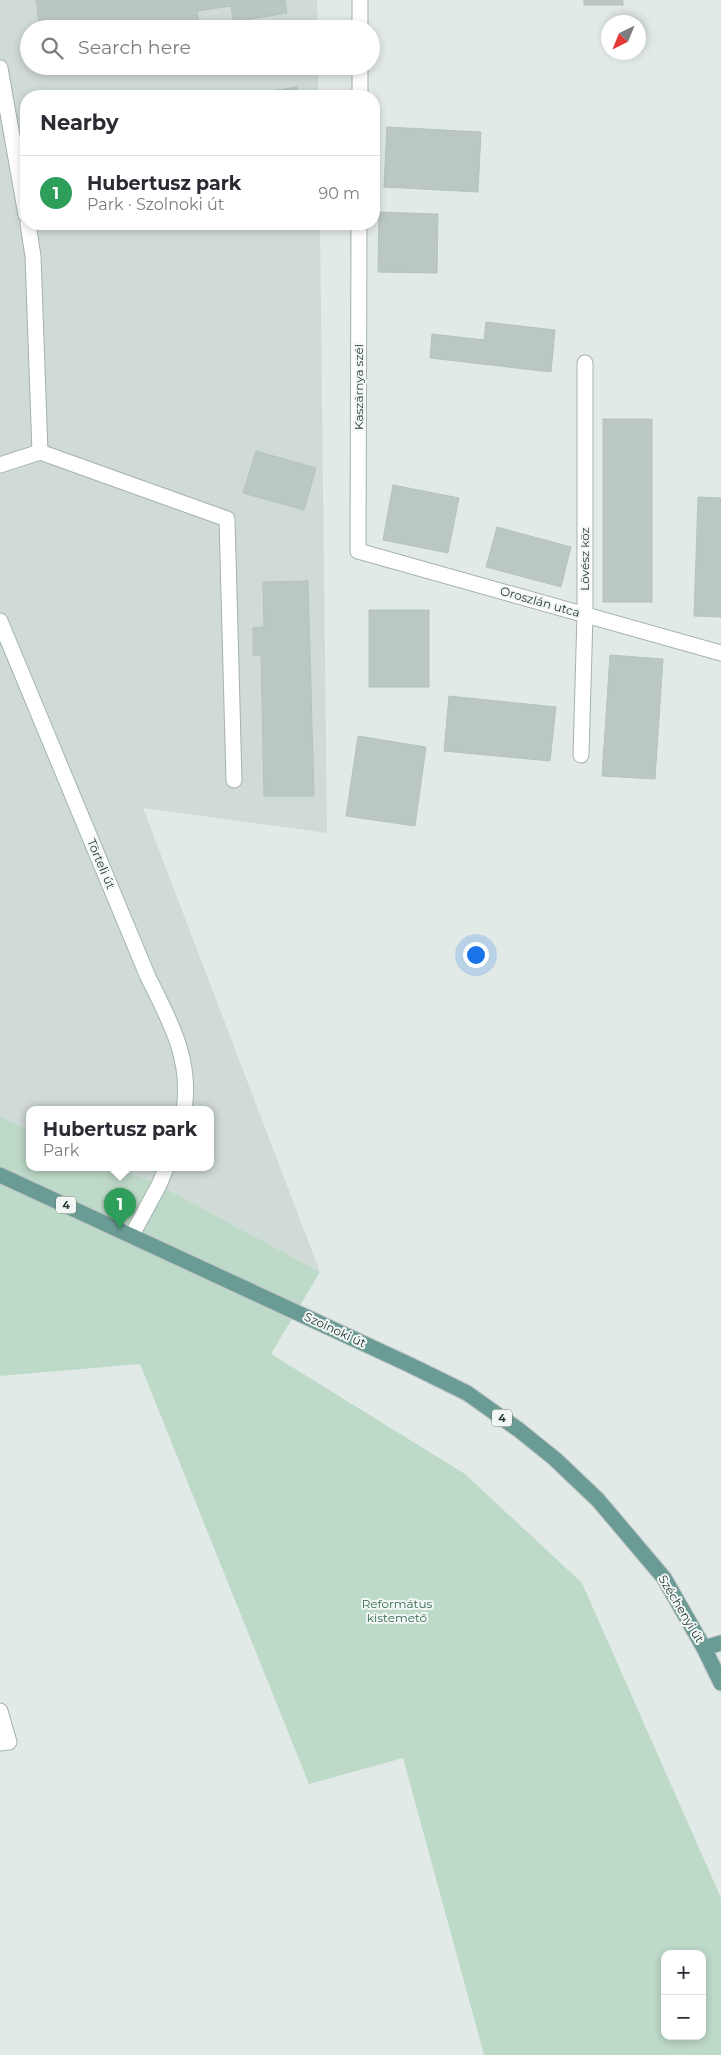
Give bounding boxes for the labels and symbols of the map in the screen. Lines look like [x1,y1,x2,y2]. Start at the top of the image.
north arrow [601,15,646,60]
street label: Kaszárnya szél [351,344,366,430]
street label: Lövész köz [577,527,592,591]
street label: Oroszlán utca [498,583,582,620]
street label: Törteli út [84,836,119,891]
your location [463,942,489,968]
pin: 1 [104,1188,136,1229]
road number: 4 [56,1196,76,1214]
street label: Szolnoki út [302,1309,369,1350]
road number: 4 [492,1410,512,1426]
street label: Széchenyi út [655,1572,708,1645]
park label: Református kistemető [362,1596,433,1625]

